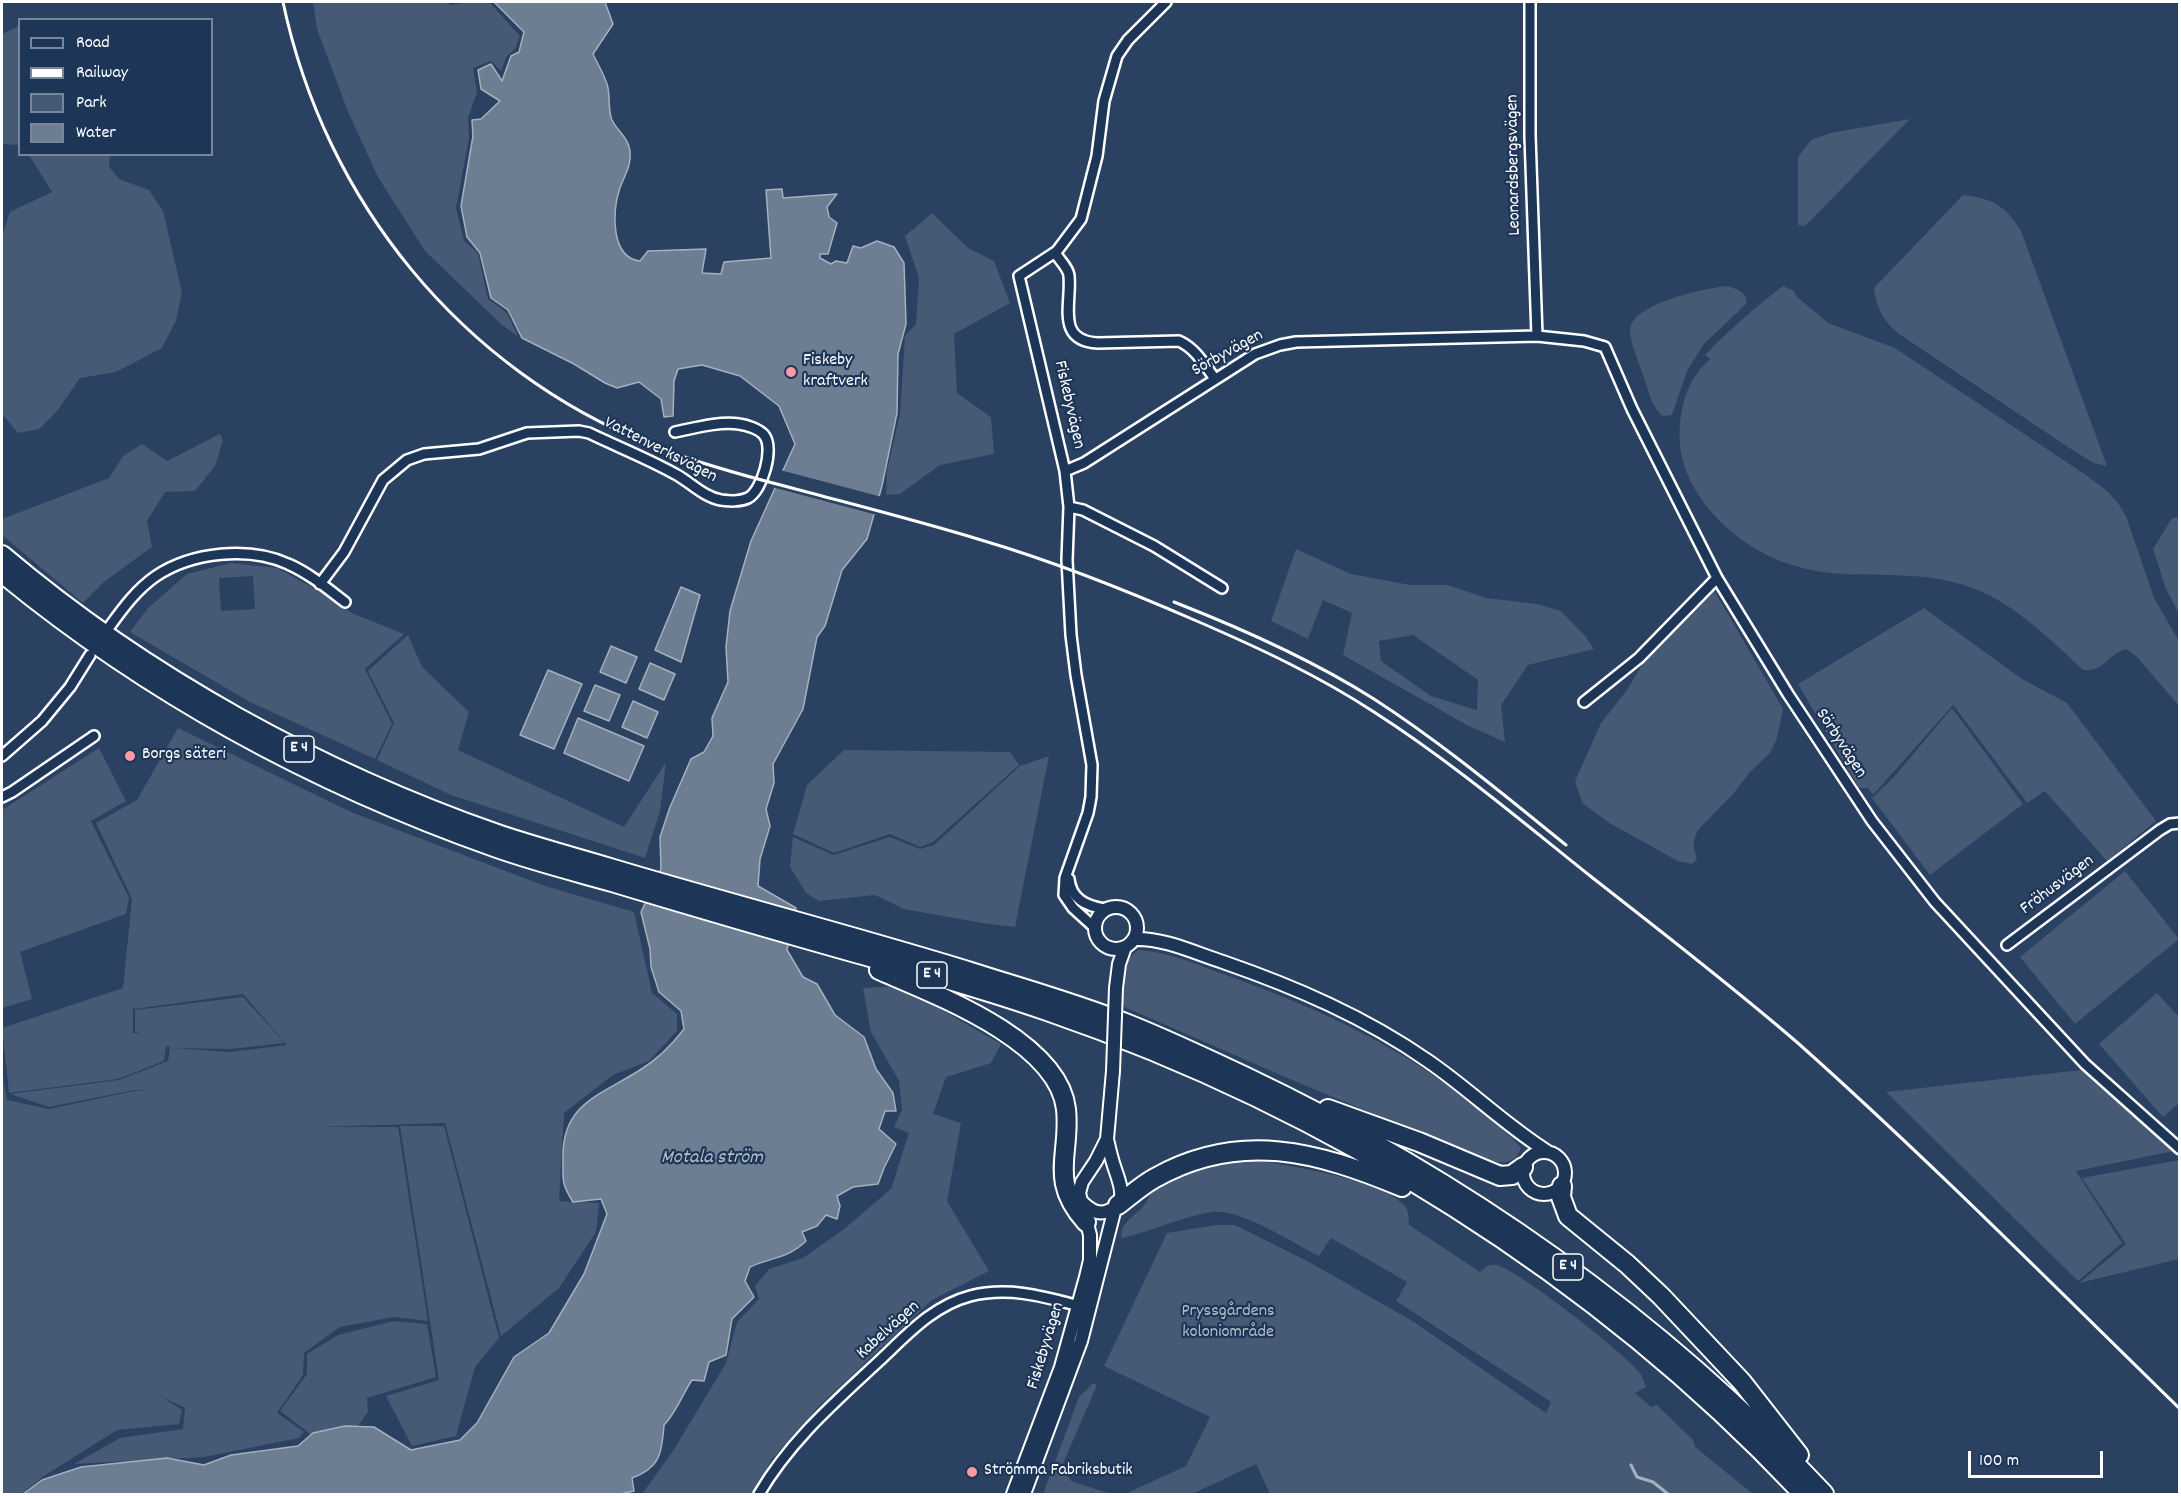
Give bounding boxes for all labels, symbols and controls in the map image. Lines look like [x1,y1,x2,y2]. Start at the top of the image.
legend [18,18,213,156]
text: Road [76,31,110,56]
text: Railway [76,61,128,86]
text: Park [76,91,107,116]
street label: Leonardsbergsvägen [1503,94,1527,236]
text: Water [76,121,116,146]
street label: Sörbyvägen [1189,326,1267,382]
place label: Fiskeby kraftverk [803,351,868,394]
street label: Fiskebyvägen [1047,359,1089,451]
marker: Fiskeby kraftverk [784,365,798,379]
street label: Vattenverksvägen [600,413,720,489]
street label: Sörbyvägen [1810,705,1870,783]
road number: E 4 [284,736,314,762]
place label: Borgs säteri [142,745,226,767]
marker: Borgs säteri [123,749,137,763]
street label: Fröhusvägen [2017,851,2099,921]
road number: E 4 [917,962,947,988]
water label: Motala ström [661,1147,763,1171]
road number: E 4 [1553,1254,1583,1280]
street label: Kabelvägen [853,1297,925,1365]
street label: Fiskebyvägen [1024,1300,1070,1392]
park label: Pryssgårdens koloniområde [1181,1302,1275,1344]
scale bar [1971,1439,2106,1477]
text: 100 m [1979,1449,2019,1474]
place label: Strömma Fabriksbutik [984,1461,1133,1483]
marker: Strömma Fabriksbutik [965,1465,979,1479]

